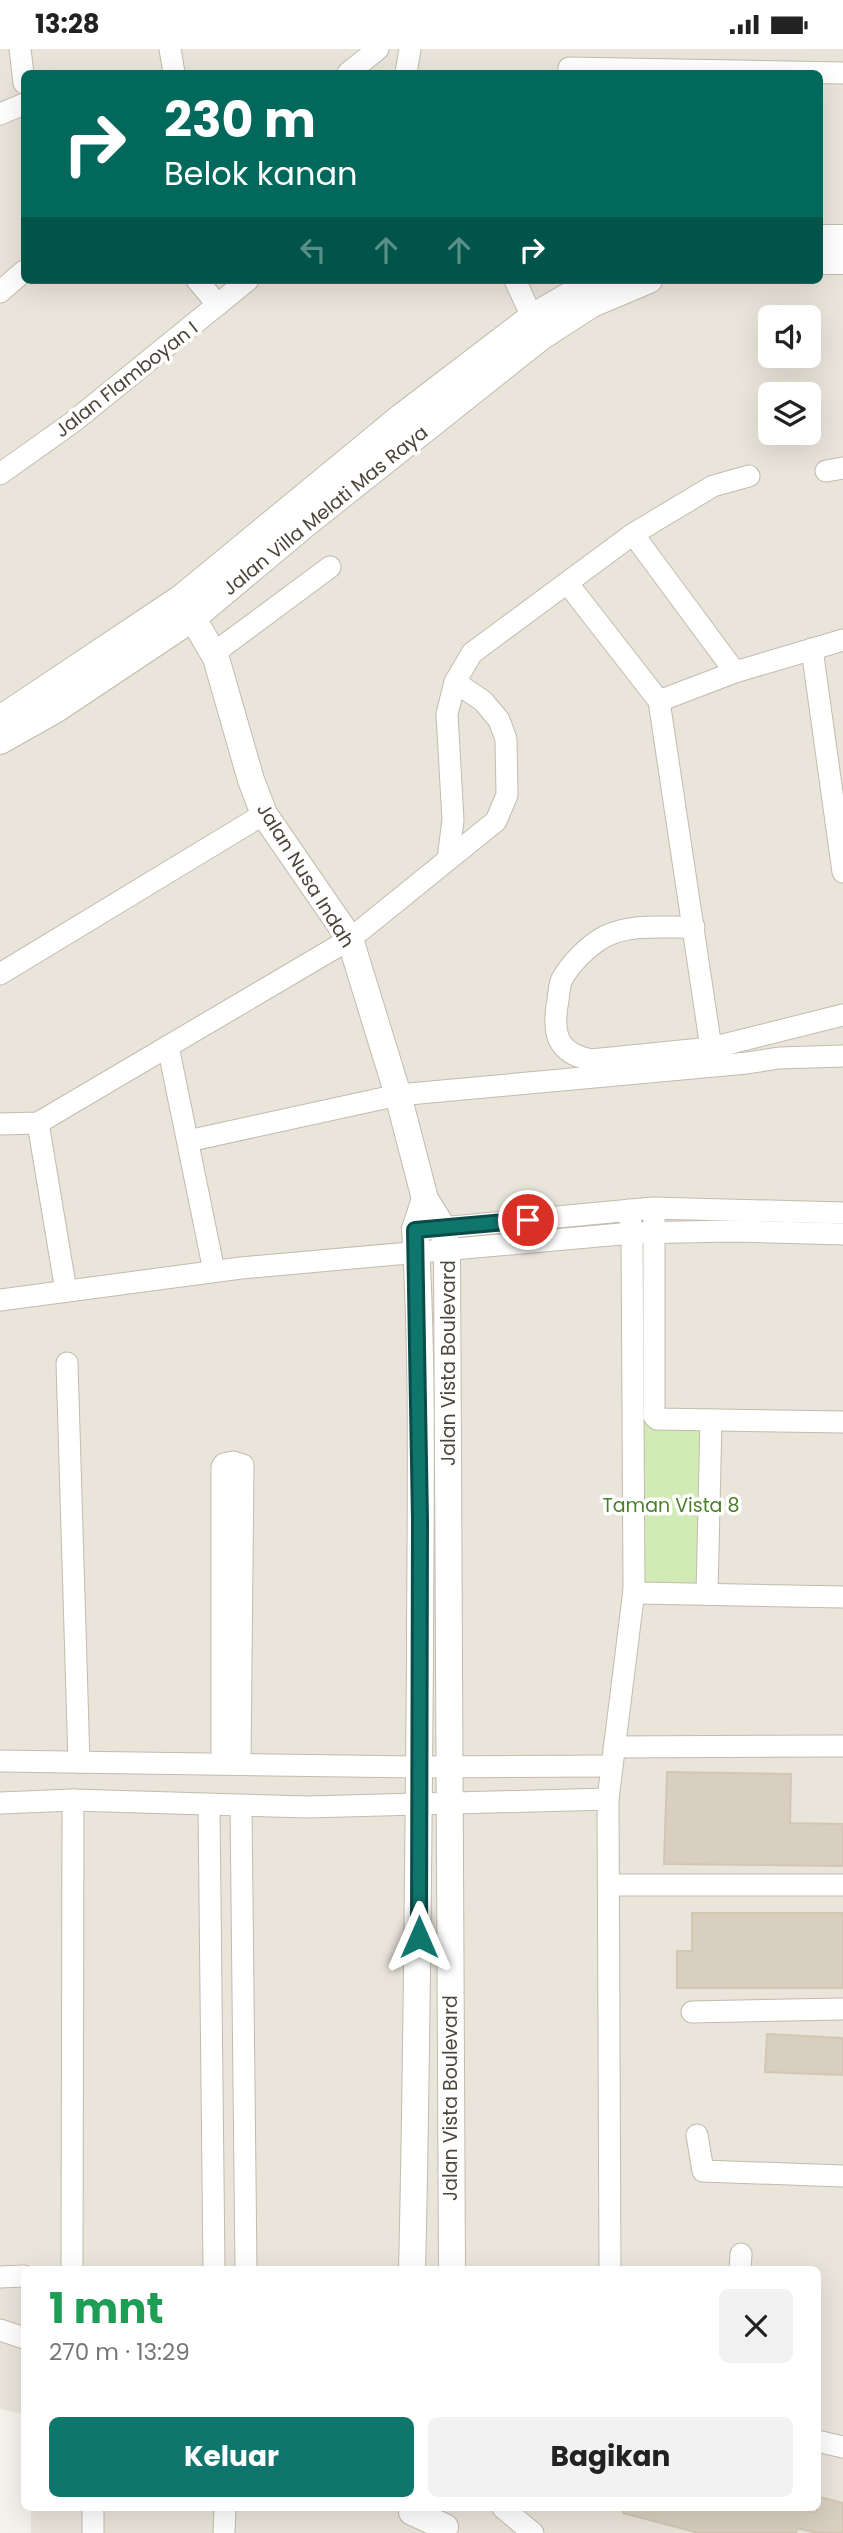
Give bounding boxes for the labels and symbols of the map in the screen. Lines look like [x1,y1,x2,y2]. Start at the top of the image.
street label: Jalan Flamboyan I [49,315,203,444]
street label: Jalan Villa Melati Mas Raya [217,419,434,602]
street label: Jalan Nusa Indah [250,798,361,953]
pin [498,1190,558,1250]
street label: Jalan Vista Boulevard [435,1260,462,1466]
park label: Taman Vista 8 [602,1492,740,1519]
position arrow [382,1900,456,1974]
street label: Jalan Vista Boulevard [437,1995,464,2201]

